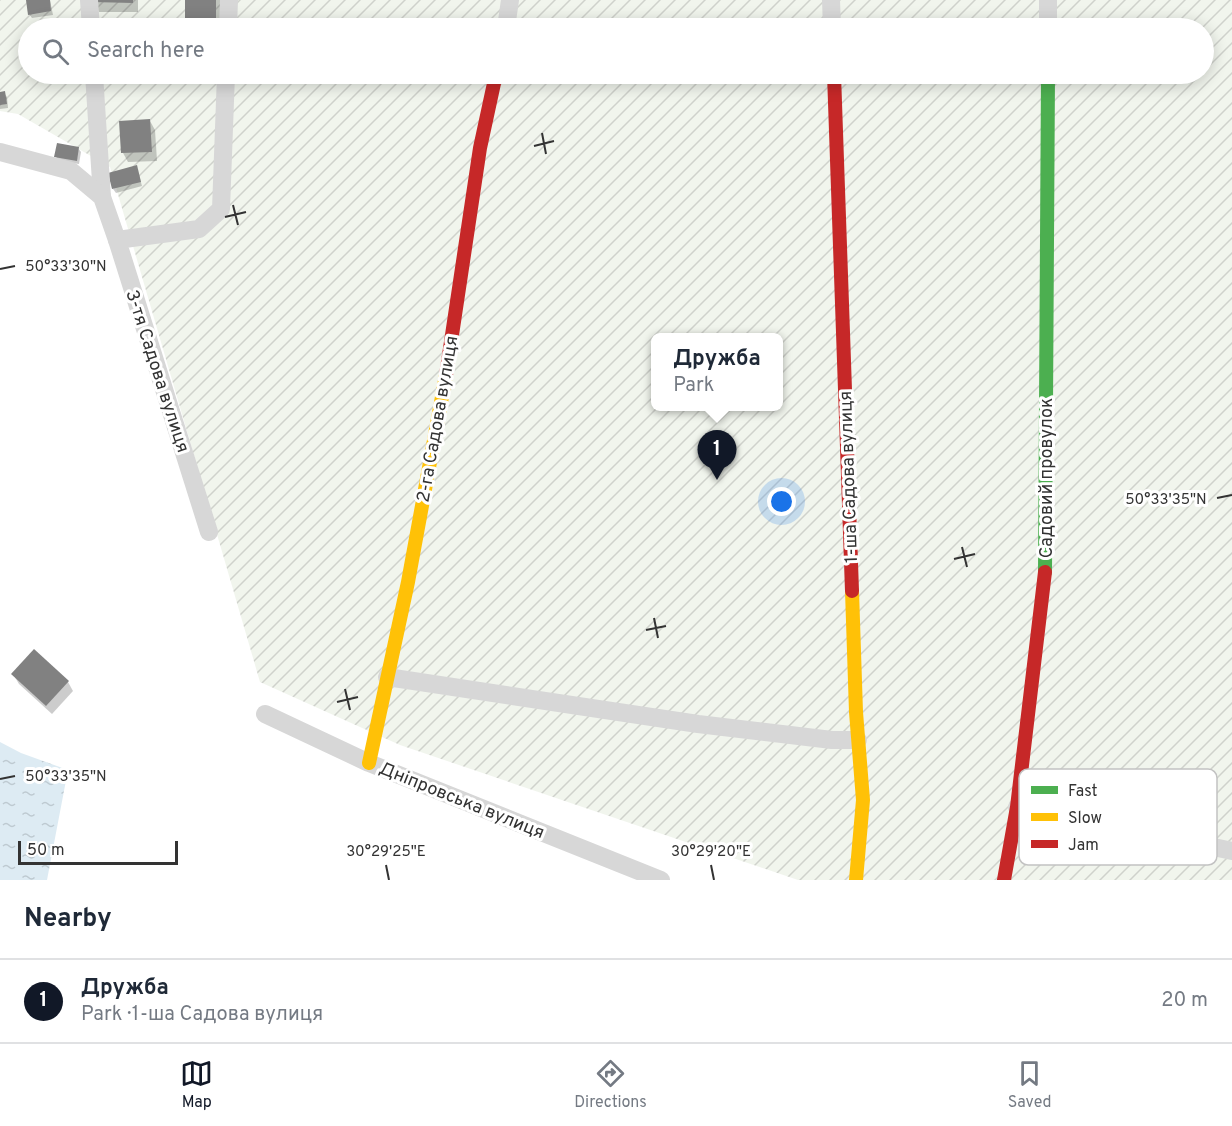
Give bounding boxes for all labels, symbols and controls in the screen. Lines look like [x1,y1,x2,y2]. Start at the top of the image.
search box [18,18,1214,84]
icon: search [39,35,72,68]
text: Search here [87,38,205,65]
text: 50°33'30"N [25,258,107,277]
street label: 3-тя Садова вулиця [119,287,194,456]
popup [651,333,783,411]
street label: 2-га Садова вулиця [413,334,464,504]
text: Дружба [673,346,761,373]
text: Park [673,373,714,399]
street label: 1-ша Садова вулиця [835,390,864,563]
street label: Садовий провулок [1036,398,1059,558]
pin: 1 [698,430,736,480]
your location [767,487,796,516]
text: 50°33'35"N [1125,491,1207,510]
street label: Дніпровська вулиця [375,758,547,845]
text: 50°33'35"N [25,768,107,787]
legend [1019,769,1217,865]
text: Fast [1068,782,1098,802]
text: Slow [1068,809,1102,829]
text: Jam [1068,836,1099,856]
scale bar [18,838,178,866]
text: 50 m [27,841,65,861]
text: 30°29'25"E [346,843,426,862]
text: 30°29'20"E [671,843,751,862]
text: Nearby [24,903,112,936]
text: Дружба [81,975,169,1002]
text: 1 [40,988,48,1014]
text: 20 m [1161,988,1208,1014]
text: Park · 1-ша Садова вулиця [81,1002,323,1028]
tab: Map [180,1057,213,1113]
tab: Directions [574,1057,647,1113]
tab: Saved [1008,1057,1052,1113]

